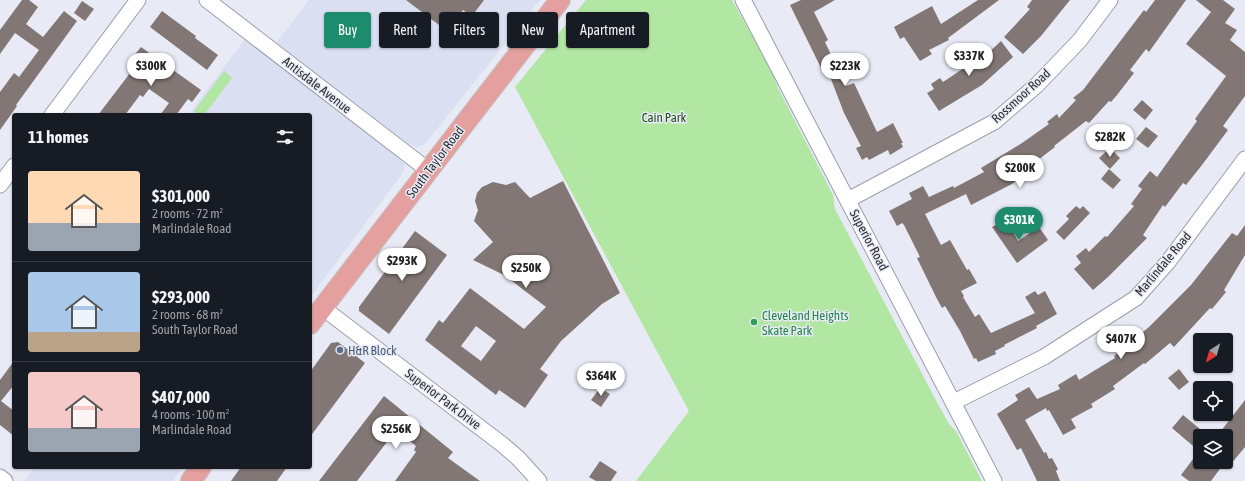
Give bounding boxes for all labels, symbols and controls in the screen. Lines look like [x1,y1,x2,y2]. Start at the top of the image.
chip: Buy [324,12,371,48]
chip: Rent [379,12,431,48]
chip: Filters [439,12,499,48]
chip: New [507,12,558,48]
chip: Apartment [566,12,649,48]
pin: $337K [941,43,997,77]
text: $337K [954,48,984,63]
pin: $300K [123,53,179,87]
street label: Antisdale Avenue [280,53,354,117]
pin: $223K [817,53,873,87]
text: $300K [136,58,166,73]
text: $223K [830,58,860,73]
street label: Rossmoor Road [989,66,1053,126]
park label: Cain Park [642,110,687,125]
street label: South Taylor Road [403,123,467,201]
pin: $282K [1082,124,1138,158]
icon: filters [274,126,296,148]
text: 11 homes [28,127,89,147]
text: $282K [1095,129,1125,144]
pin: $200K [992,155,1048,189]
text: $200K [1005,160,1035,175]
text: $301,000 [152,186,210,206]
icon: home [60,187,108,235]
text: 2 rooms · 72 m² [152,206,223,221]
street label: Superior Road [847,207,891,273]
pin: $301K [991,207,1047,241]
text: $301K [1004,212,1034,227]
text: Marlindale Road [152,221,231,236]
street label: Marlindale Road [1132,229,1194,299]
pin: $293K [374,248,430,282]
text: $293K [387,253,417,268]
pin: $250K [498,255,554,289]
text: $250K [511,260,541,275]
text: $293,000 [152,287,210,307]
icon: home [60,288,108,336]
text: 2 rooms · 68 m² [152,307,223,322]
place label: Cleveland Heights Skate Park [762,308,849,338]
marker: Cleveland Heights Skate Park [749,317,759,327]
text: South Taylor Road [152,322,238,337]
pin: $407K [1093,326,1149,360]
text: $407K [1106,331,1136,346]
north arrow [1193,333,1233,373]
map controls [1193,333,1233,469]
place label: H&R Block [348,343,397,358]
marker: H&R Block [335,345,345,355]
pin: $364K [573,363,629,397]
street label: Superior Park Drive [402,366,484,432]
text: $364K [586,368,616,383]
button: locate [1193,381,1233,421]
text: $407,000 [152,387,210,407]
icon: home [60,388,108,436]
text: 4 rooms · 100 m² [152,407,229,422]
pin: $256K [368,416,424,450]
text: $256K [381,421,411,436]
text: Marlindale Road [152,422,231,437]
button: layers [1193,429,1233,469]

